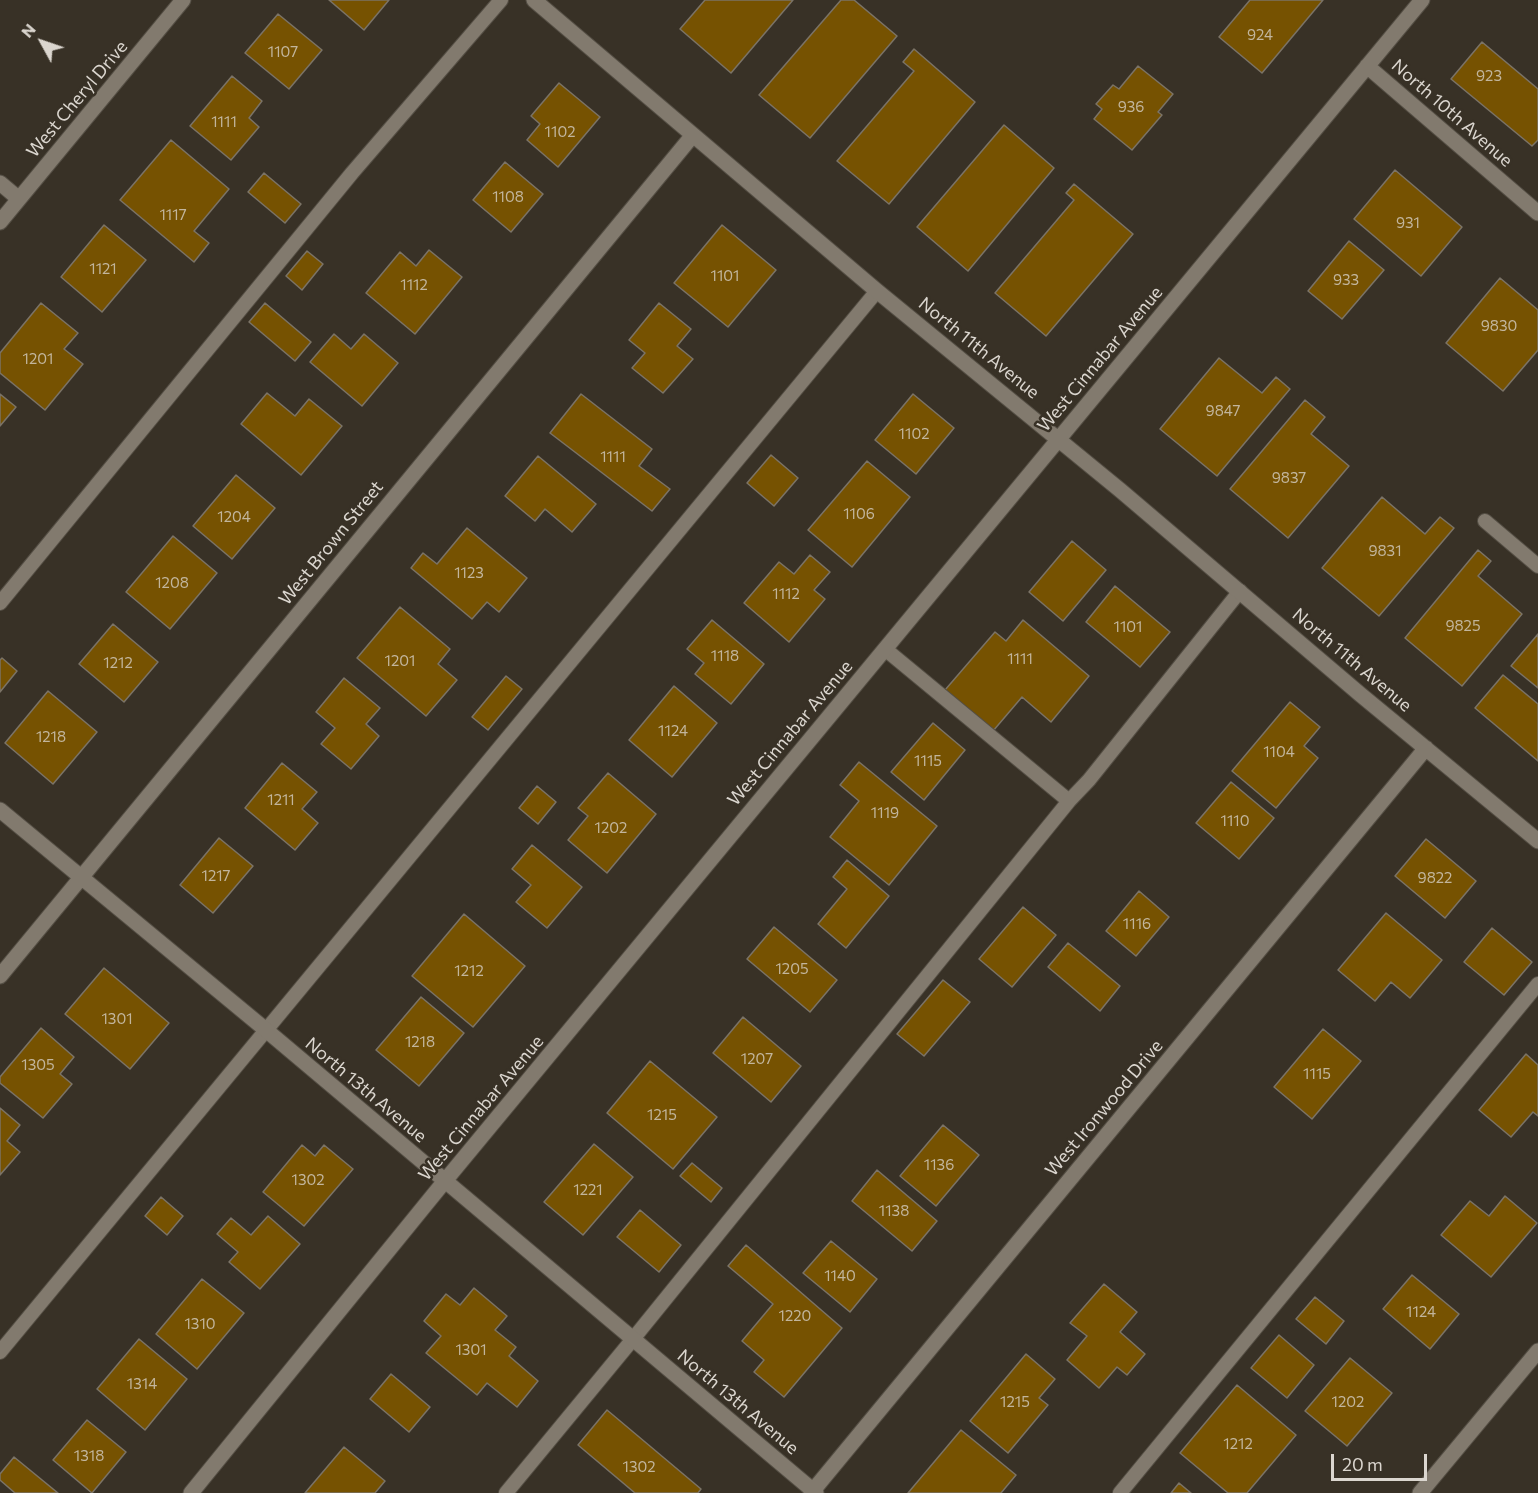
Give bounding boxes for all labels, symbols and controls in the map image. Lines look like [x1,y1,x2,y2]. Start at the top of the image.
north arrow [12,12,72,72]
text: N [17,19,39,41]
house number: 924 [1247,26,1273,44]
street label: West Cheryl Drive [22,36,132,162]
house number: 1107 [268,43,298,61]
street label: North 10th Avenue [1387,55,1517,171]
house number: 923 [1476,67,1502,85]
house number: 936 [1118,98,1144,116]
house number: 1111 [211,113,237,131]
house number: 1102 [545,123,575,141]
house number: 1108 [492,188,524,206]
house number: 1117 [159,206,187,224]
house number: 931 [1396,214,1420,232]
house number: 1121 [89,260,117,278]
house number: 1101 [710,267,740,285]
house number: 933 [1333,271,1359,289]
house number: 1112 [400,276,428,294]
street label: West Cinnabar Avenue [1033,282,1167,436]
street label: North 11th Avenue [914,293,1044,403]
house number: 9830 [1481,317,1517,335]
house number: 1201 [23,350,53,368]
house number: 9847 [1206,402,1240,420]
house number: 1102 [899,425,929,443]
house number: 1111 [600,448,626,466]
house number: 9837 [1272,469,1306,487]
street label: West Brown Street [274,477,388,609]
house number: 1106 [843,505,875,523]
house number: 1204 [217,508,251,526]
house number: 9831 [1368,542,1402,560]
house number: 1123 [454,564,484,582]
house number: 1208 [155,574,189,592]
house number: 1112 [772,585,800,603]
street label: North 11th Avenue [1288,604,1416,716]
house number: 9825 [1445,617,1481,635]
house number: 1101 [1113,618,1143,636]
house number: 1118 [711,647,739,665]
house number: 1111 [1007,650,1033,668]
house number: 1201 [385,652,415,670]
house number: 1212 [103,654,133,672]
street label: West Cinnabar Avenue [723,656,857,810]
house number: 1124 [658,722,688,740]
house number: 1218 [36,728,66,746]
house number: 1104 [1263,743,1295,761]
house number: 1115 [914,752,942,770]
house number: 1211 [267,791,295,809]
house number: 1119 [871,804,899,822]
house number: 1110 [1220,812,1250,830]
house number: 1202 [595,819,627,837]
house number: 1217 [201,867,231,885]
house number: 9822 [1418,869,1452,887]
house number: 1116 [1123,915,1151,933]
house number: 1205 [775,960,809,978]
house number: 1212 [454,962,484,980]
house number: 1301 [101,1010,133,1028]
street label: West Cinnabar Avenue [414,1031,548,1185]
street label: North 13th Avenue [301,1033,431,1147]
house number: 1218 [405,1033,435,1051]
street label: West Ironwood Drive [1041,1035,1167,1181]
house number: 1207 [741,1050,773,1068]
house number: 1305 [21,1056,55,1074]
house number: 1115 [1303,1065,1331,1083]
house number: 1215 [647,1106,677,1124]
house number: 1136 [924,1156,954,1174]
house number: 1302 [291,1171,325,1189]
house number: 1221 [573,1181,603,1199]
house number: 1138 [879,1202,909,1220]
house number: 1140 [824,1267,856,1285]
house number: 1124 [1406,1303,1436,1321]
house number: 1220 [779,1307,811,1325]
house number: 1310 [184,1315,216,1333]
house number: 1301 [455,1341,487,1359]
street label: North 13th Avenue [673,1345,803,1459]
house number: 1314 [127,1375,157,1393]
house number: 1215 [1000,1393,1030,1411]
house number: 1202 [1332,1393,1364,1411]
house number: 1212 [1223,1435,1253,1453]
scale bar [1334,1442,1430,1480]
house number: 1318 [74,1447,104,1465]
text: 20 m [1342,1453,1383,1475]
house number: 1302 [622,1458,656,1476]

